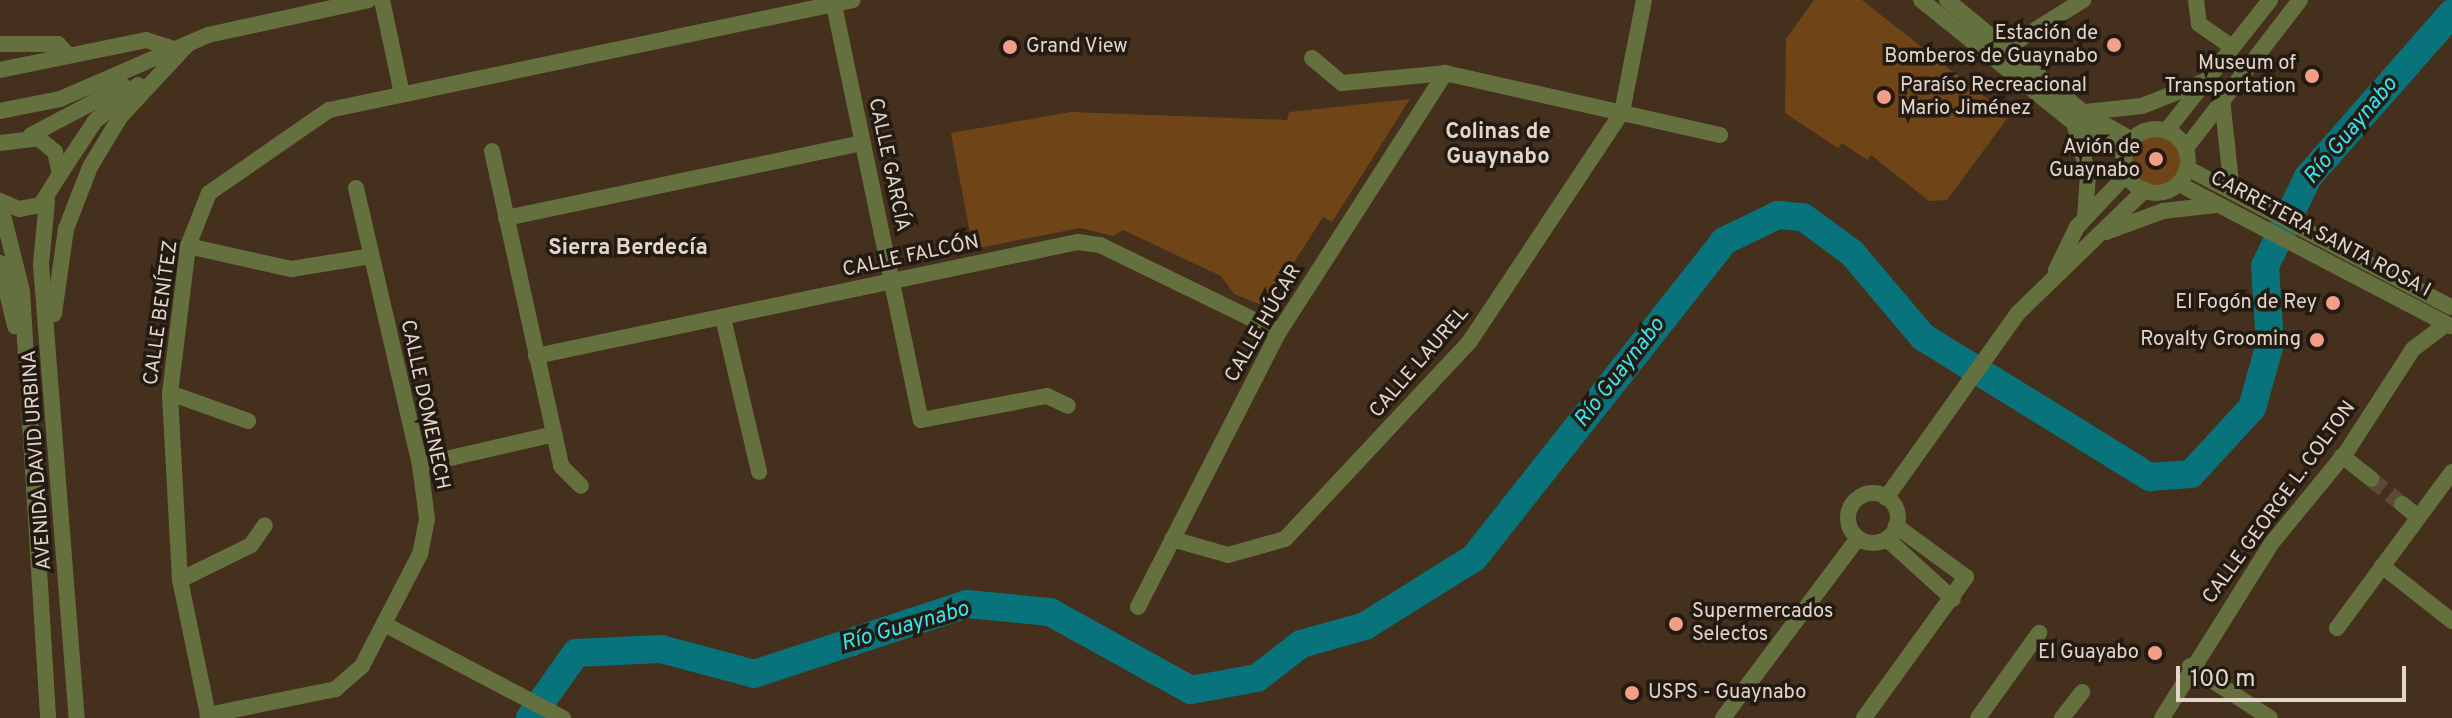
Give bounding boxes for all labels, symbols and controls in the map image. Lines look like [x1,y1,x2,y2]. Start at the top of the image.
place label: Estación de Bomberos de Guaynabo [1884,22,2098,69]
place label: Grand View [1026,35,1128,59]
marker: Estación de Bomberos de Guaynabo [2105,36,2123,54]
marker: Grand View [1001,38,1019,56]
place label: Museum of Transportation [2164,52,2296,99]
marker: Museum of Transportation [2303,67,2321,85]
water label: Río Guaynabo [2299,72,2403,190]
place label: Paraíso Recreacional Mario Jiménez [1900,74,2087,121]
marker: Paraíso Recreacional Mario Jiménez [1875,88,1893,106]
street label: CALLE GARCÍA [862,96,914,234]
district label: Colinas de Guaynabo [1445,119,1551,170]
place label: Avión de Guaynabo [2049,136,2140,183]
marker: Avión de Guaynabo [2147,150,2165,168]
street label: CARRETERA SANTA ROSA I [2205,166,2435,304]
street label: CALLE FALCÓN [841,231,981,283]
district label: Sierra Berdecía [548,236,708,262]
street label: CALLE BENÍTEZ [140,239,184,387]
street label: CALLE HÚCAR [1221,261,1307,387]
place label: El Fogón de Rey [2175,291,2317,315]
marker: El Fogón de Rey [2324,294,2342,312]
street label: CALLE LAUREL [1365,303,1475,423]
water label: Río Guaynabo [1569,313,1671,433]
street label: CALLE DOMENECH [394,318,454,492]
place label: Royalty Grooming [2140,328,2301,352]
marker: Royalty Grooming [2308,331,2326,349]
street label: AVENIDA DAVID URBINA [18,349,58,571]
street label: CALLE GEORGE L. COLTON [2198,397,2362,609]
water label: Río Guaynabo [838,596,972,658]
place label: Supermercados Selectos [1692,600,1833,647]
marker: Supermercados Selectos [1667,615,1685,633]
place label: El Guayabo [2038,641,2139,665]
marker: El Guayabo [2146,644,2164,662]
scale bar [2180,650,2410,700]
text: 100 m [2190,665,2256,695]
place label: USPS - Guaynabo [1648,681,1806,705]
marker: USPS - Guaynabo [1623,684,1641,702]

